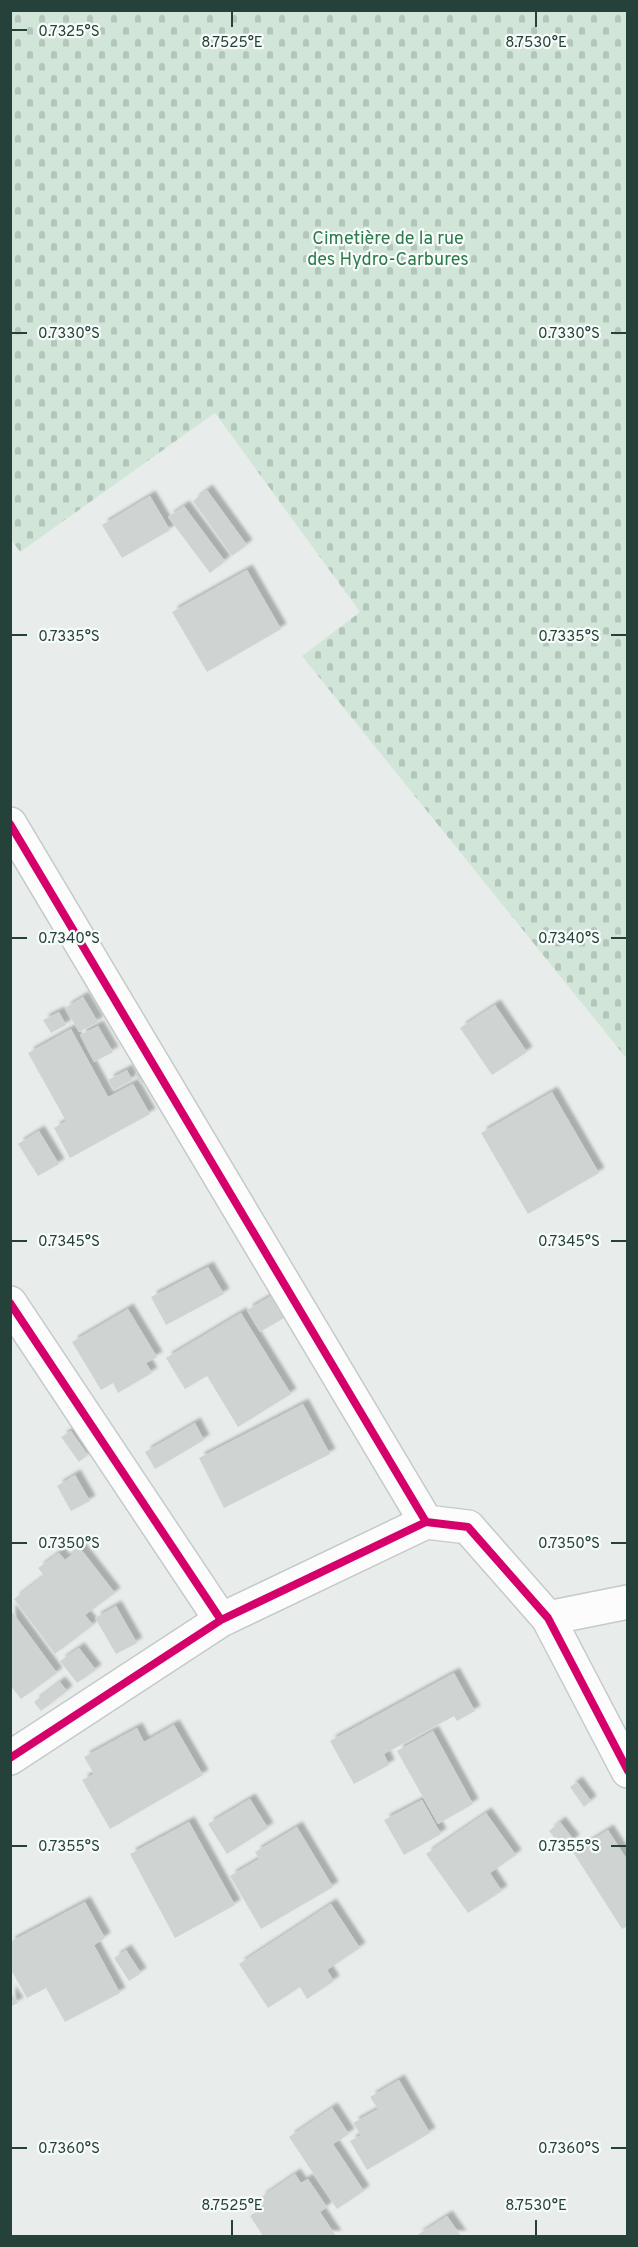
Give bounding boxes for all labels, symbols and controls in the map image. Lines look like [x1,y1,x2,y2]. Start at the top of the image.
text: 0.7325°S [38,23,100,42]
text: 8.7525°E [201,34,263,53]
text: 8.7530°E [505,34,567,53]
park label: Cimetière de la rue des Hydro-Carbures [307,228,469,272]
text: 0.7330°S [38,325,100,344]
text: 0.7330°S [538,325,600,344]
text: 0.7335°S [38,628,100,647]
text: 0.7335°S [538,628,600,647]
text: 0.7340°S [38,930,100,949]
text: 0.7340°S [538,930,600,949]
text: 0.7345°S [38,1233,100,1252]
text: 0.7345°S [538,1233,600,1252]
text: 0.7350°S [38,1535,100,1554]
text: 0.7350°S [538,1535,600,1554]
text: 0.7355°S [38,1838,100,1857]
text: 0.7355°S [538,1838,600,1857]
text: 0.7360°S [38,2140,100,2159]
text: 0.7360°S [538,2140,600,2159]
text: 8.7525°E [201,2197,263,2216]
text: 8.7530°E [505,2197,567,2216]

